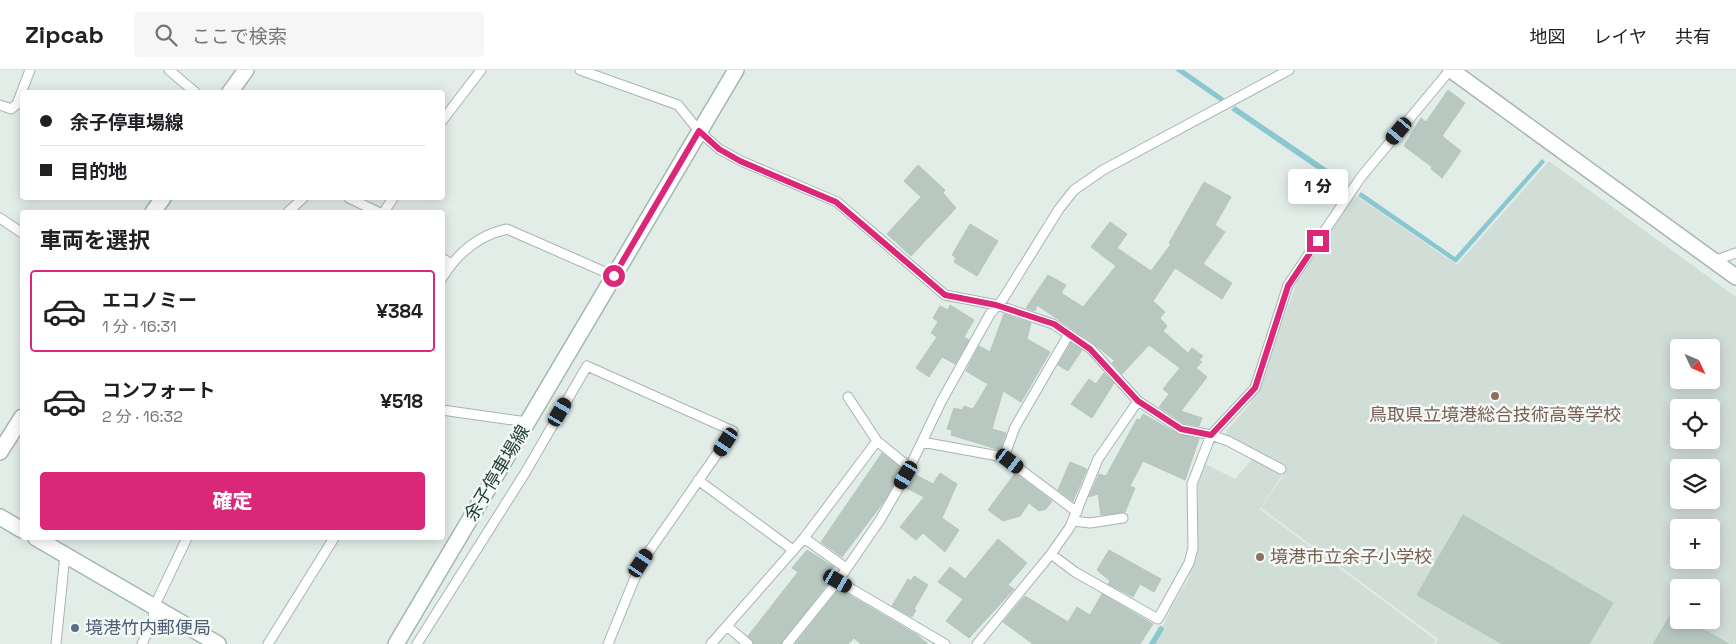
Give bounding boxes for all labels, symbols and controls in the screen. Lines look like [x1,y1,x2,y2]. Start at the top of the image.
search box [134,12,484,57]
text: Zipcab [25,19,104,50]
icon: search [152,21,180,49]
text: ここで検索 [192,24,287,49]
text: 地図 [1530,25,1566,48]
text: レイヤ [1594,25,1647,48]
text: 共有 [1675,25,1711,48]
text: 余子停車場線 [70,110,184,135]
car [1383,115,1414,147]
text: 目的地 [70,159,127,184]
callout: 1 分 [1288,169,1348,204]
text: 1 分 [1304,176,1332,197]
text: 車両を選択 [40,226,150,254]
route end [1307,230,1329,252]
route start [603,265,625,287]
text: エコノミー [102,288,197,313]
icon: car [42,289,87,334]
text: ¥384 [376,299,423,324]
text: 1 分 · 16:31 [102,316,177,337]
north arrow [1670,339,1720,389]
map controls [1670,339,1720,629]
text: コンフォート [102,378,215,403]
icon: car [42,379,87,424]
text: ¥518 [380,389,423,414]
marker: 鳥取県立境港総合技術高等学校 [1489,390,1501,402]
car [546,395,573,429]
button: locate [1670,399,1720,449]
place label: 鳥取県立境港総合技術高等学校 [1369,403,1621,426]
text: 2 分 · 16:32 [102,406,183,427]
street label: 余子停車場線 [459,421,534,525]
car [711,425,740,459]
car [993,446,1026,476]
car [892,458,919,492]
button: layers [1670,459,1720,509]
button: 確定 [40,472,425,530]
button: + [1670,519,1720,569]
place label: 境港市立余子小学校 [1270,545,1432,568]
car [626,546,655,580]
marker: 境港市立余子小学校 [1254,551,1266,563]
car [821,567,854,595]
button: − [1670,579,1720,629]
place label: 境港竹内郵便局 [85,616,211,639]
marker: 境港竹内郵便局 [69,622,81,634]

